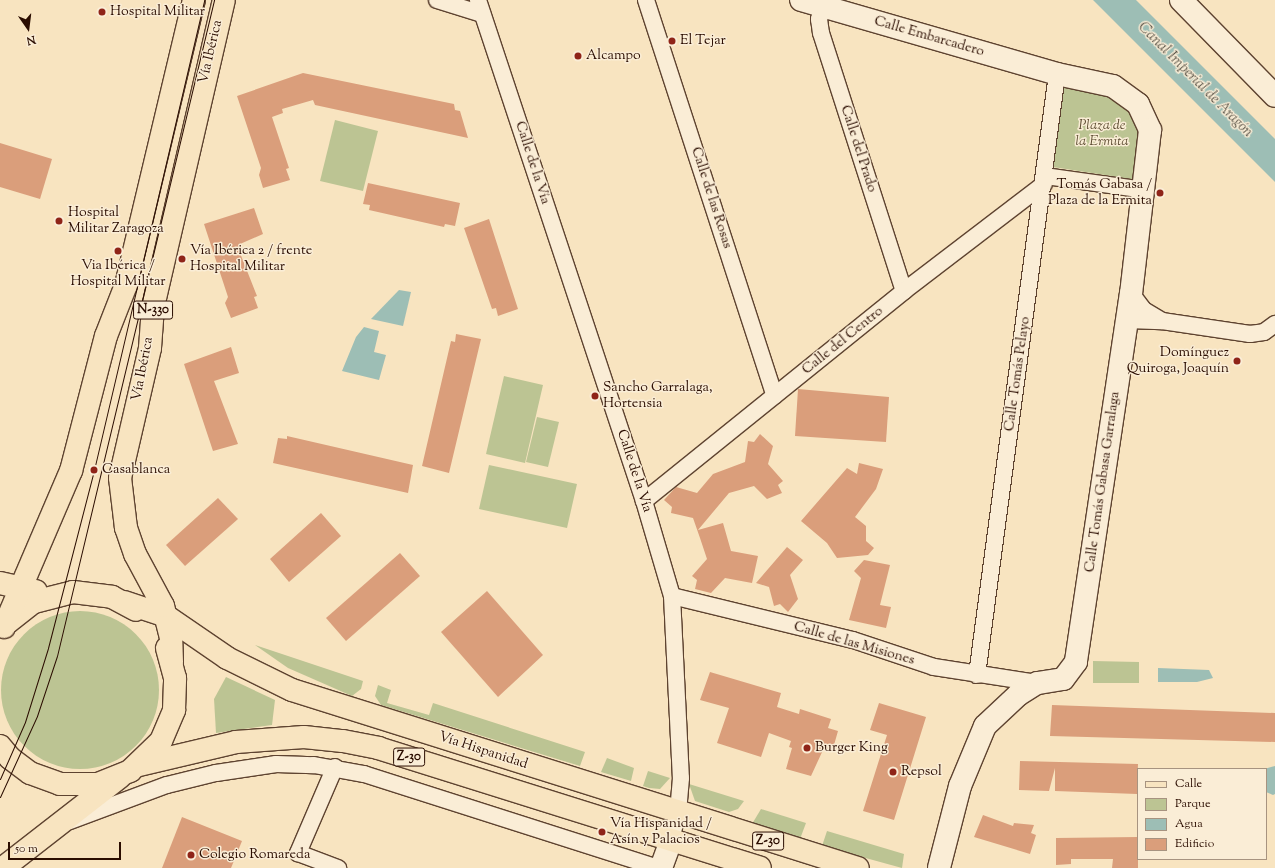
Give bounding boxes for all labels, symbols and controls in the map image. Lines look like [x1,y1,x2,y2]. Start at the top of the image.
place label: Hospital Militar [110,4,205,20]
marker: Hospital Militar [97,7,107,17]
north arrow [8,8,48,48]
street label: Calle Embarcadero [872,13,986,61]
street label: Vía Ibérica [196,19,226,85]
water label: Canal Imperial de Aragón [1134,19,1256,141]
text: N [25,31,37,48]
place label: El Tejar [680,33,726,49]
marker: El Tejar [667,36,677,46]
place label: Alcampo [586,48,641,64]
marker: Alcampo [573,51,583,61]
street label: Calle del Prado [836,103,880,195]
park label: Plaza de la Ermita [1075,118,1129,150]
street label: Calle de la Vía [511,119,553,207]
street label: Calle de las Rosas [687,145,735,251]
place label: Tomás Gabasa / Plaza de la Ermita [1048,177,1152,210]
marker: Tomás Gabasa / Plaza de la Ermita [1155,188,1165,198]
place label: Hospital Militar Zaragoza [68,205,164,238]
marker: Hospital Militar Zaragoza [53,215,65,227]
place label: Vía Ibérica 2 / frente Hospital Militar [190,243,312,276]
marker: Via Ibérica / Hospital Militar [113,246,123,256]
marker: Vía Ibérica 2 / frente Hospital Militar [177,254,187,264]
place label: Via Ibérica / Hospital Militar [71,258,165,290]
road number: N-330 [133,299,173,321]
street label: Calle del Centro [799,303,887,379]
street label: Calle Tomás Pelayo [1002,316,1034,432]
street label: Vía Ibérica [129,336,157,402]
place label: Domínguez Quiroga, Joaquín [1127,345,1229,378]
marker: Domínguez Quiroga, Joaquín [1232,356,1242,366]
place label: Sancho Garralaga, Hortensia [603,380,713,412]
marker: Sancho Garralaga, Hortensia [590,391,600,401]
street label: Calle Tomás Gabasa Garralaga [1082,391,1124,573]
street label: Calle de la Vía [613,427,655,515]
place label: Casablanca [102,462,170,478]
marker: Casablanca [89,465,99,475]
street label: Calle de las Misiones [792,619,916,669]
street label: Vía Hispanidad [436,729,530,773]
place label: Burger King [815,740,888,756]
marker: Burger King [802,743,812,753]
road number: Z-30 [393,746,425,768]
place label: Repsol [901,764,942,780]
marker: Repsol [888,767,898,777]
legend [1137,768,1267,860]
text: Calle [1175,775,1202,793]
text: Parque [1175,795,1211,813]
text: Agua [1175,815,1203,833]
place label: Vía Hispanidad / Asín y Palacios [610,816,712,848]
marker: Vía Hispanidad / Asín y Palacios [597,827,607,837]
road number: Z-30 [752,830,784,852]
scale bar [10,834,123,860]
text: Edificio [1175,835,1214,853]
text: 50 m [15,840,38,858]
place label: Colegio Romareda [199,847,310,863]
marker: Colegio Romareda [186,850,196,860]

